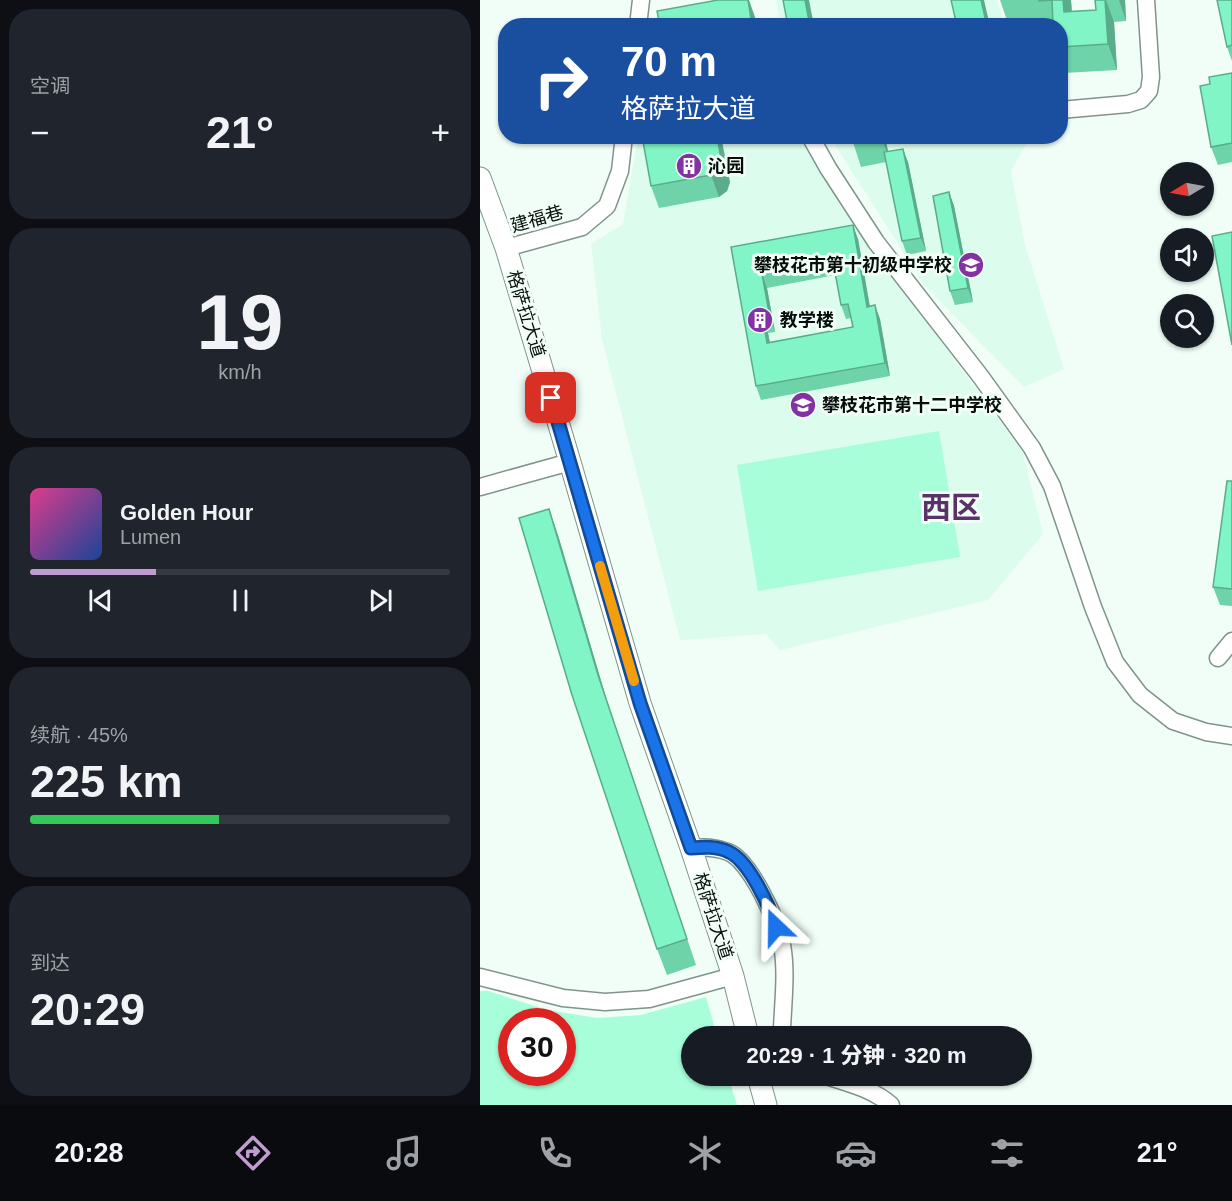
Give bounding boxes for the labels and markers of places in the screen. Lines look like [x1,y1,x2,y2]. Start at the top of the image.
building icon: 沁园 [674,151,704,181]
place label: 沁园 [708,156,744,176]
school or university icon: 攀枝花市第十初级中学校 [956,250,986,280]
place label: 攀枝花市第十初级中学校 [754,255,952,275]
building icon: 教学楼 [745,305,775,335]
place label: 教学楼 [780,310,834,330]
pin [525,372,576,423]
school or university icon: 攀枝花市第十二中学校 [788,390,818,420]
place label: 攀枝花市第十二中学校 [822,395,1002,415]

